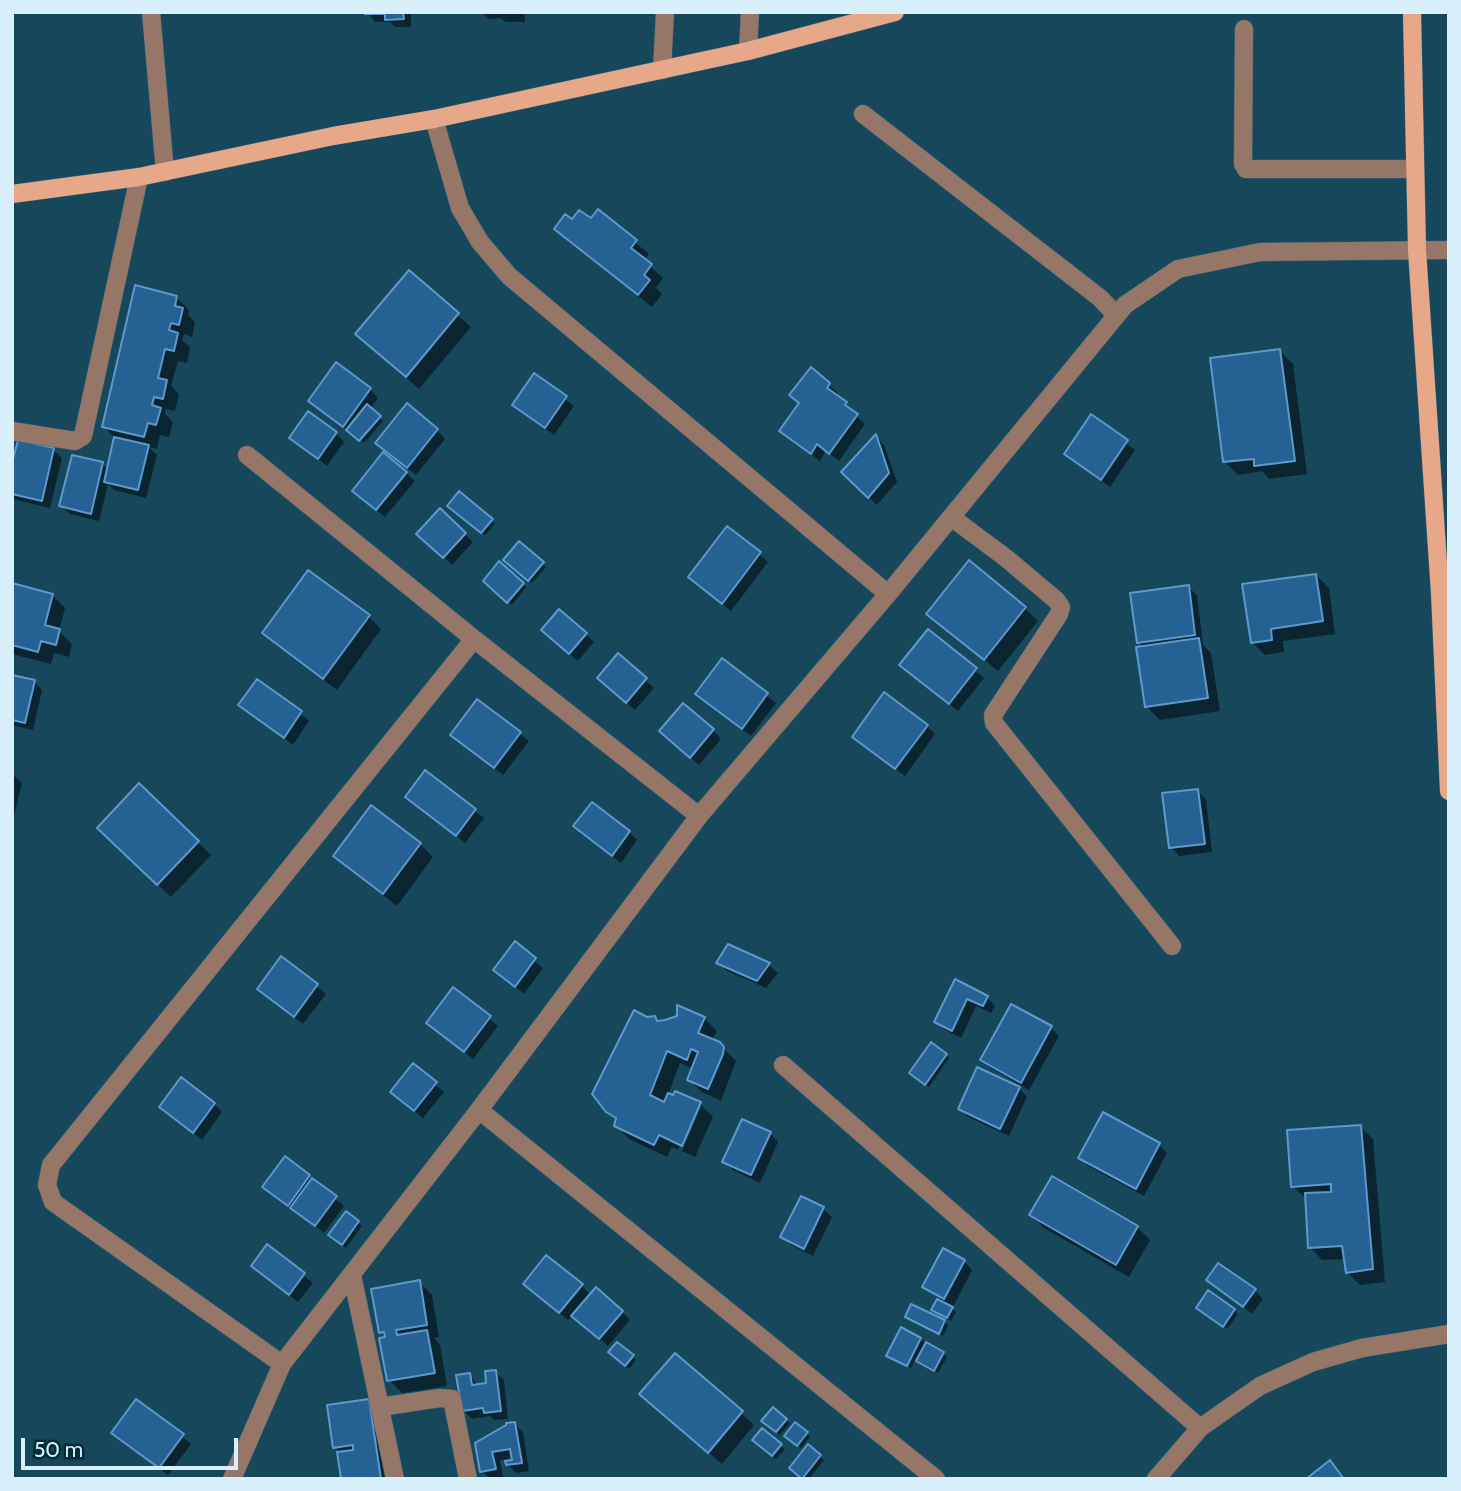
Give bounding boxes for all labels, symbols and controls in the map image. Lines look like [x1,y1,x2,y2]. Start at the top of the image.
scale bar [24,1424,242,1468]
text: 50 m [34,1437,83,1462]

